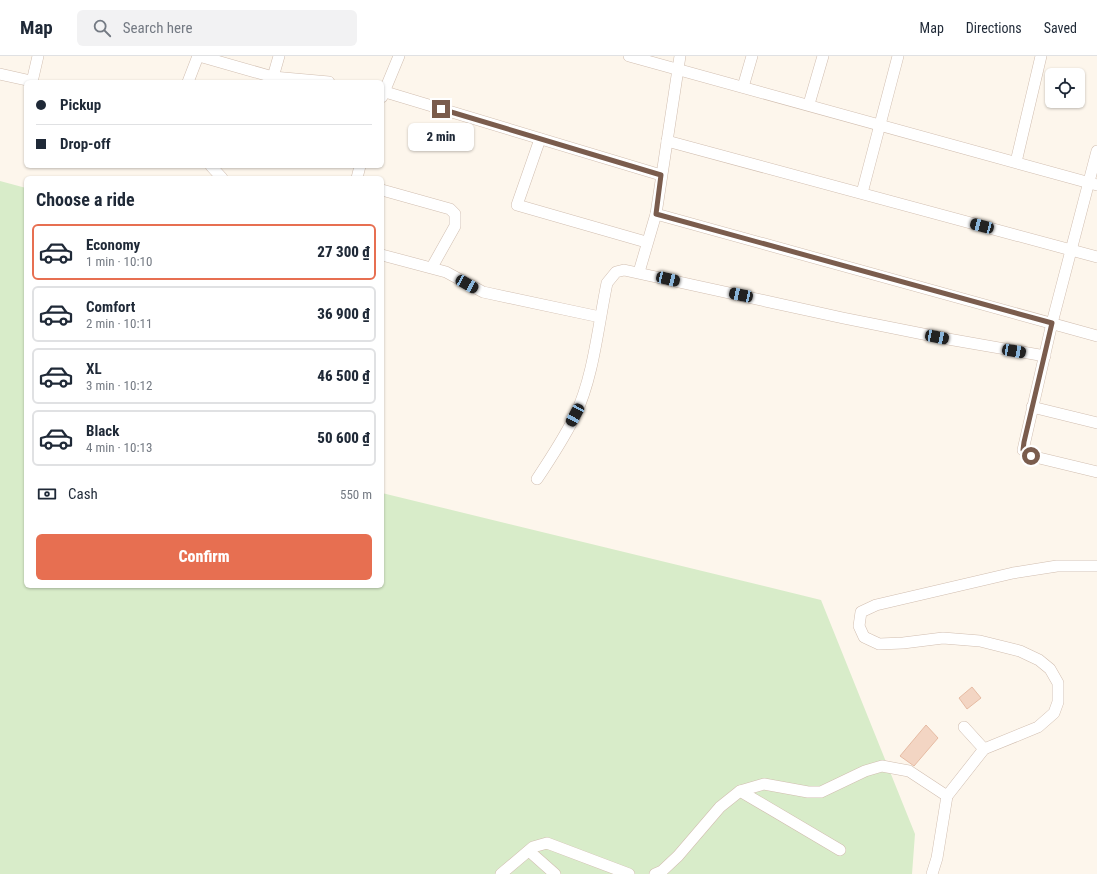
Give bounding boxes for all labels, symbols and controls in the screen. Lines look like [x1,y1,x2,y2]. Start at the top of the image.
search box [77,10,357,46]
text: Map [20,16,53,39]
icon: search [91,17,113,39]
text: Search here [123,19,193,37]
text: Map [920,20,944,36]
text: Directions [966,20,1022,36]
text: Saved [1044,20,1077,36]
map controls [1045,68,1085,108]
button: locate [1045,68,1085,108]
text: Pickup [60,96,101,114]
route end [432,100,450,118]
callout: 2 min [408,123,474,151]
text: 2 min [427,129,455,144]
text: Drop-off [60,135,111,153]
text: Choose a ride [36,189,135,210]
car [969,217,995,235]
icon: car [38,234,74,270]
text: Economy [86,236,140,254]
text: 27 300 ₫ [317,243,370,261]
text: 1 min · 10:10 [86,254,152,269]
car [655,270,681,288]
car [454,273,480,295]
car [728,287,754,303]
icon: car [38,296,74,332]
text: Comfort [86,298,135,316]
text: 36 900 ₫ [317,305,370,323]
text: 2 min · 10:11 [86,316,152,331]
car [924,329,950,345]
car [1001,343,1027,359]
icon: car [38,358,74,394]
text: XL [86,360,102,378]
text: 46 500 ₫ [317,367,370,385]
text: 3 min · 10:12 [86,378,152,393]
car [564,402,586,428]
icon: car [38,420,74,456]
text: Black [86,422,119,440]
text: 50 600 ₫ [317,429,370,447]
text: 4 min · 10:13 [86,440,152,455]
route start [1022,447,1040,465]
icon: cash [36,483,58,505]
text: Cash [68,485,98,503]
text: 550 m [340,487,372,502]
button: Confirm [36,534,372,580]

